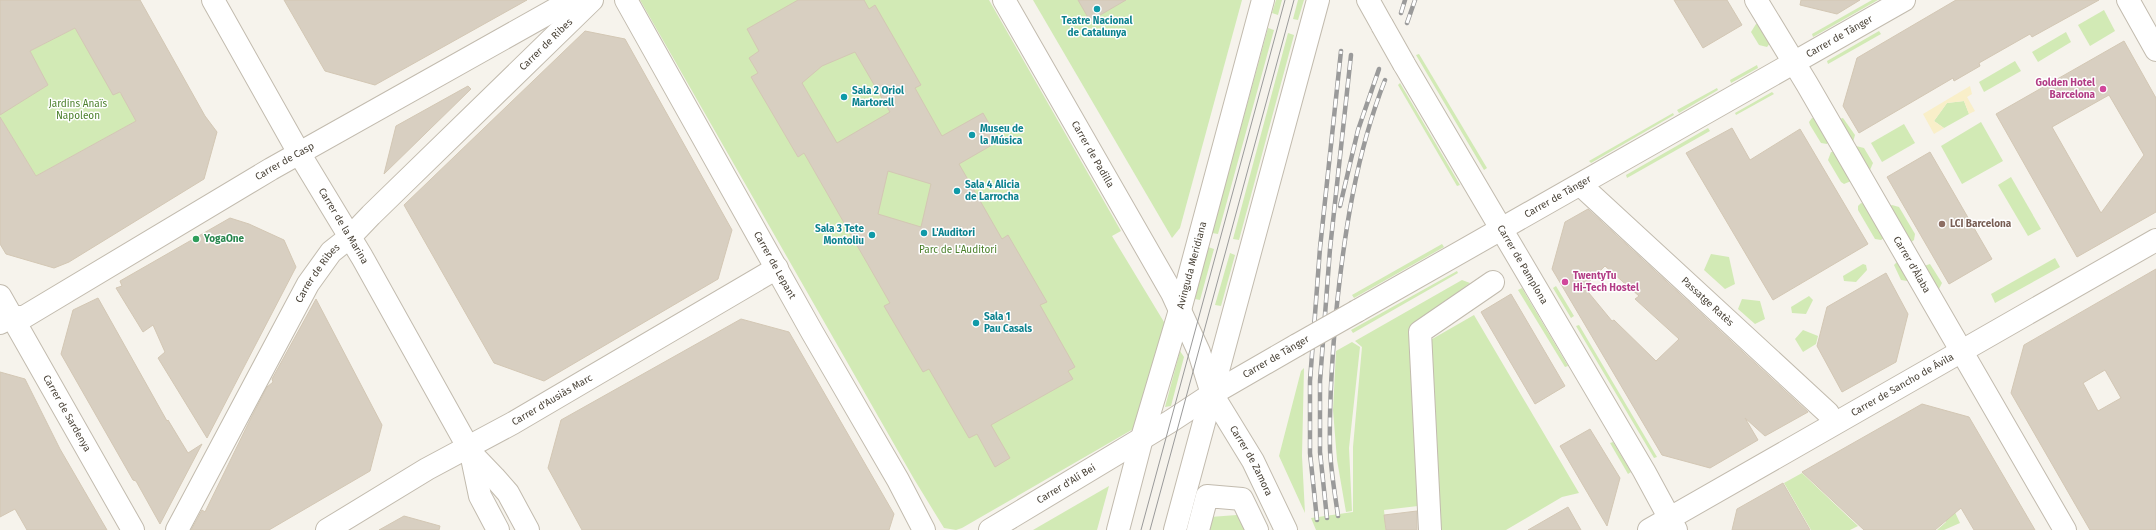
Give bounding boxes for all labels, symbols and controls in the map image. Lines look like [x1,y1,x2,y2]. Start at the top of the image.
marker: Teatre Nacional de Catalunya [1092,4,1102,14]
street label: Carrer de Tànger [1804,13,1875,60]
place label: Teatre Nacional de Catalunya [1062,15,1132,39]
street label: Carrer de Ribes [517,16,575,73]
place label: Golden Hotel Barcelona [2035,77,2096,101]
marker: Golden Hotel Barcelona [2098,84,2108,94]
place label: Sala 2 Oriol Martorell [852,85,904,109]
marker: Sala 2 Oriol Martorell [839,92,849,102]
park label: Jardins Anaïs Napoleon [49,98,108,122]
street label: Carrer de Padilla [1069,119,1116,190]
place label: Museu de la Música [980,123,1024,147]
marker: Museu de la Música [967,130,977,140]
street label: Carrer de Casp [253,140,316,183]
street label: Carrer de Tànger [1522,173,1593,221]
place label: Sala 4 Alicia de Larrocha [965,179,1020,203]
street label: Carrer de la Marina [316,186,371,266]
marker: Sala 4 Alicia de Larrocha [952,186,962,196]
place label: LCI Barcelona [1950,218,2012,230]
marker: LCI Barcelona [1937,219,1947,229]
street label: Avinguda Meridiana [1175,220,1209,310]
place label: Sala 3 Tete Montoliu [815,223,864,247]
street label: Carrer de Pamplona [1494,223,1550,306]
place label: L'Auditori [932,227,975,239]
marker: L'Auditori [919,228,929,238]
street label: Carrer de Lepant [751,229,798,301]
marker: Sala 3 Tete Montoliu [867,230,877,240]
place label: YogaOne [203,233,245,245]
marker: YogaOne [191,234,201,244]
street label: Carrer d'Àlaba [1890,234,1933,295]
street label: Carrer de Ribes [293,241,343,305]
park label: Parc de L'Auditori [919,244,997,256]
place label: TwentyTu Hi-Tech Hostel [1573,270,1639,294]
street label: Passatge Ratès [1679,275,1736,329]
marker: TwentyTu Hi-Tech Hostel [1560,277,1570,287]
place label: Sala 1 Pau Casals [984,311,1032,335]
marker: Sala 1 Pau Casals [971,318,981,328]
street label: Carrer de Tànger [1241,333,1311,381]
street label: Carrer de Sancho de Ávila [1849,351,1956,419]
street label: Carrer d'Ausiàs Marc [510,372,595,428]
street label: Carrer de Sardenya [40,373,93,454]
street label: Carrer de Zamora [1227,423,1275,498]
street label: Carrer d'Alí Bei [1035,462,1098,506]

